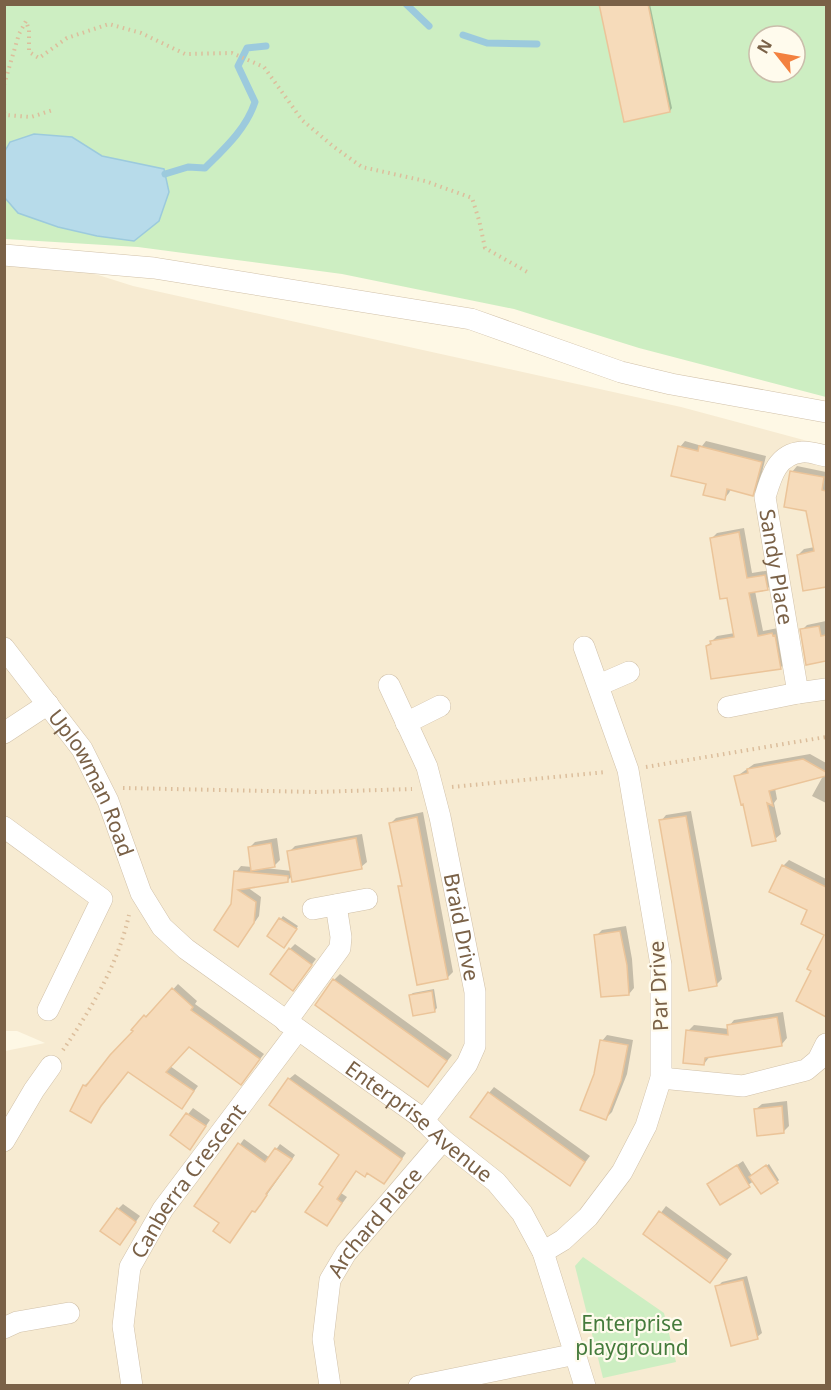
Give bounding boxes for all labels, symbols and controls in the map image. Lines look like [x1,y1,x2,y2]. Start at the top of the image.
north arrow [747,24,807,84]
text: N [751,35,777,58]
street label: Sandy Place [753,507,800,627]
street label: Uplowman Road [42,703,141,860]
street label: Braid Drive [437,870,486,983]
street label: Par Drive [642,940,674,1032]
street label: Enterprise Avenue [340,1054,499,1188]
street label: Canberra Crescent [124,1097,252,1263]
street label: Archard Place [321,1161,428,1282]
park label: Enterprise playground [575,1309,689,1361]

